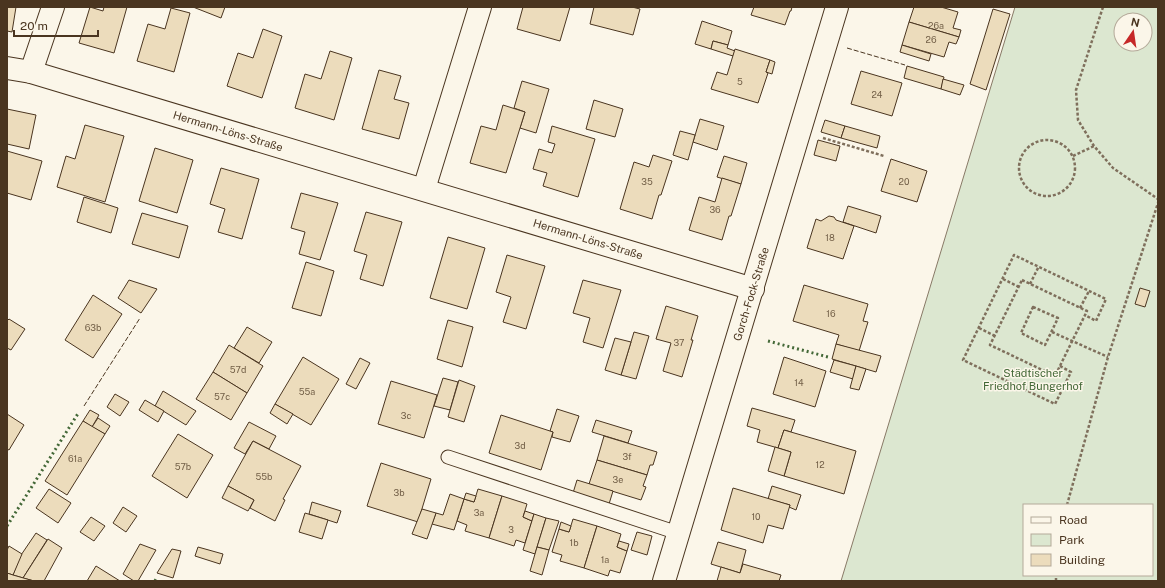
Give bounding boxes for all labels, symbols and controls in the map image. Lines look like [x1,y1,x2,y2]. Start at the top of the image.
scale bar [14,12,98,38]
north arrow [1113,12,1153,52]
text: N [1130,15,1141,29]
text: 20 m [20,19,48,33]
house number: 26a [928,20,944,31]
house number: 26 [926,34,937,45]
house number: 5 [737,76,743,87]
house number: 24 [871,89,883,100]
street label: Hermann-Löns-Straße [172,109,284,153]
house number: 35 [641,176,653,187]
house number: 20 [899,176,910,187]
house number: 36 [709,204,721,215]
street label: Hermann-Löns-Straße [532,217,644,261]
house number: 18 [825,232,835,243]
street label: Gorch-Fock-Straße [731,246,771,342]
house number: 16 [826,308,836,319]
house number: 63b [85,322,101,333]
house number: 37 [674,337,684,348]
house number: 57d [230,364,246,375]
park label: Städtischer Friedhof Bungerhof [983,367,1084,392]
house number: 14 [794,377,804,388]
house number: 55a [299,386,315,397]
house number: 57c [214,391,230,402]
house number: 3c [401,410,411,421]
house number: 3d [514,440,526,451]
house number: 3f [622,451,632,462]
house number: 61a [68,453,82,464]
house number: 12 [815,459,825,470]
house number: 57b [175,461,191,472]
house number: 55b [256,471,272,482]
house number: 3e [613,474,623,485]
house number: 3b [393,487,405,498]
legend [1023,504,1153,576]
house number: 3a [474,507,484,518]
house number: 10 [751,511,761,522]
text: Road [1059,513,1087,527]
house number: 3 [508,524,514,535]
text: Park [1059,533,1085,547]
house number: 1b [569,537,579,548]
text: Building [1059,553,1105,567]
house number: 1a [601,554,609,565]

